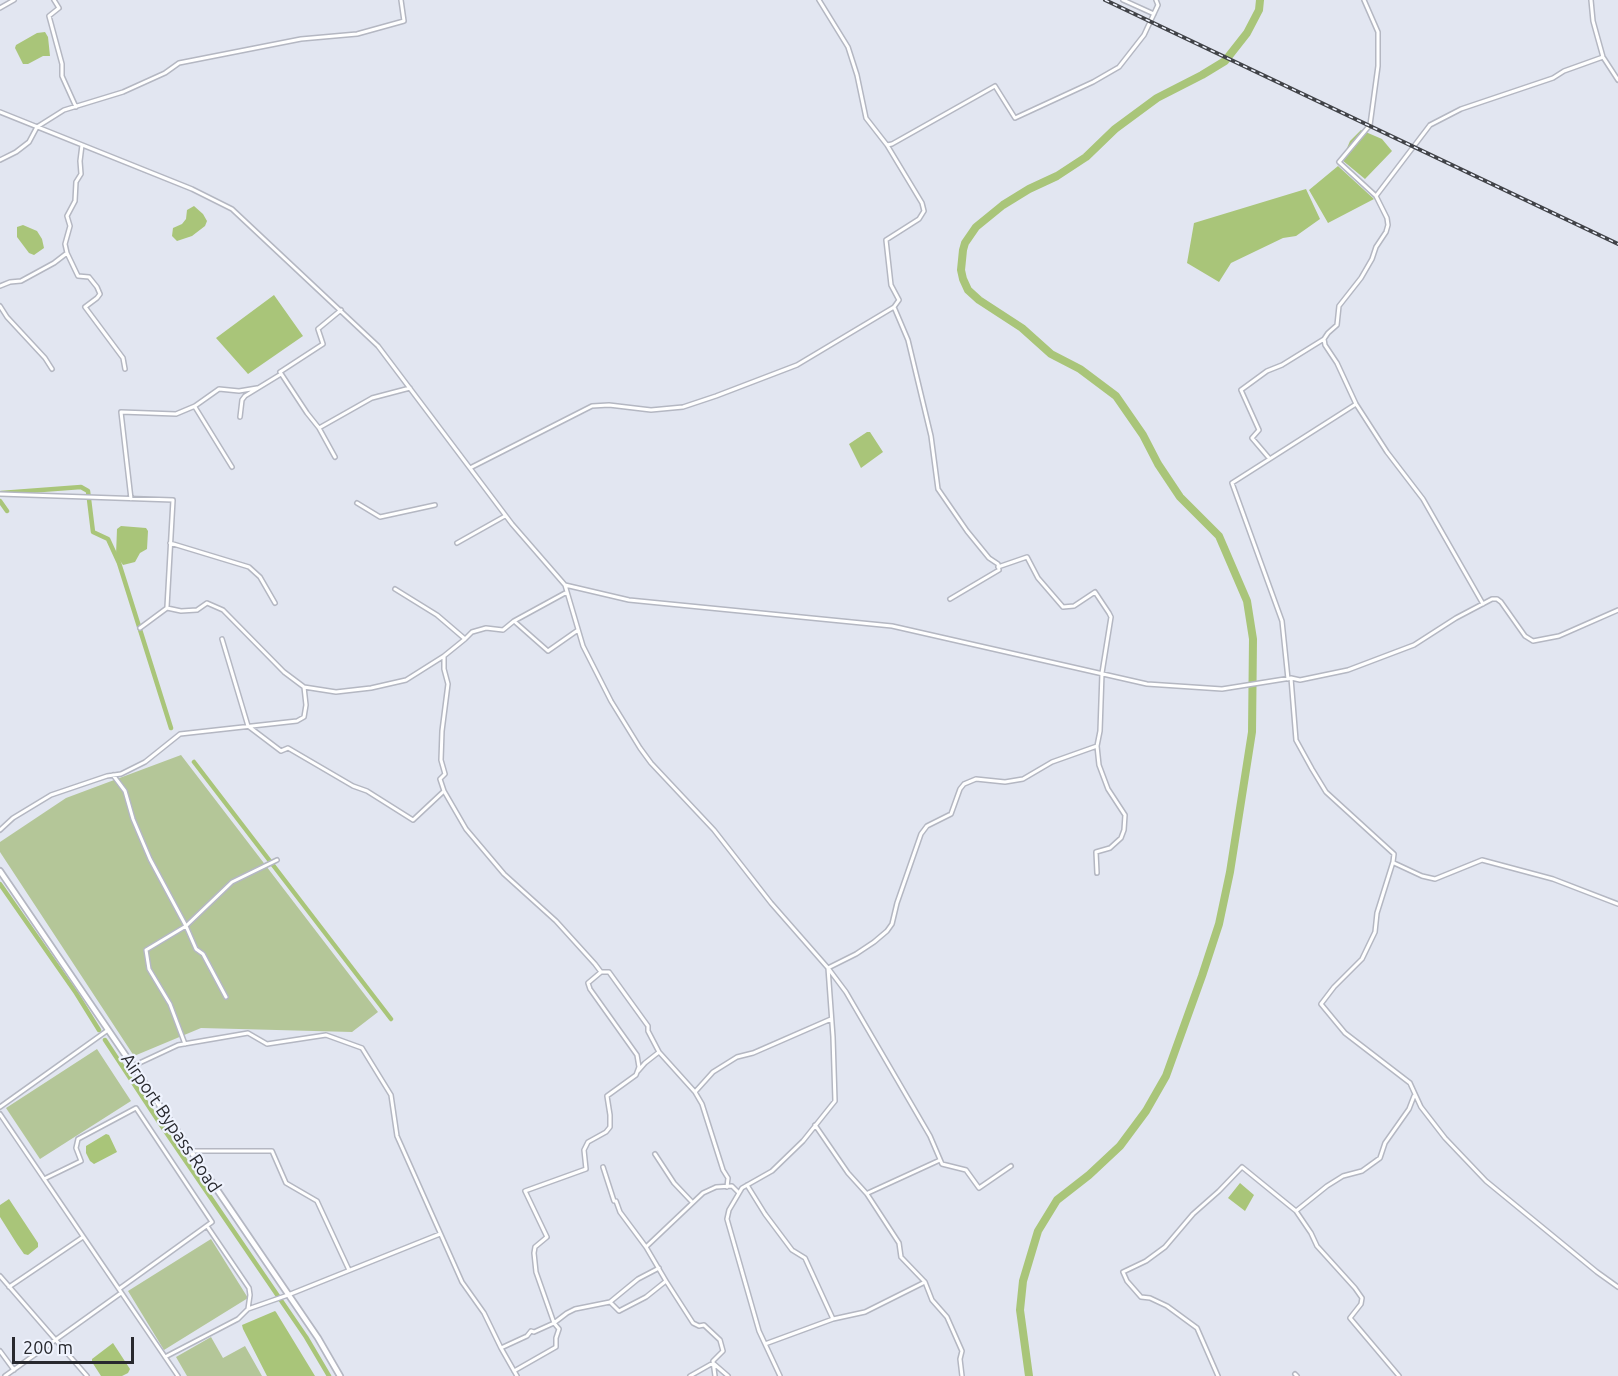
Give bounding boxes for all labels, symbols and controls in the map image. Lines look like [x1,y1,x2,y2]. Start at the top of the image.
street label: Airport Bypass Road [116,1049,226,1197]
scale bar [15,1325,136,1363]
text: 200 m [23,1337,73,1357]

